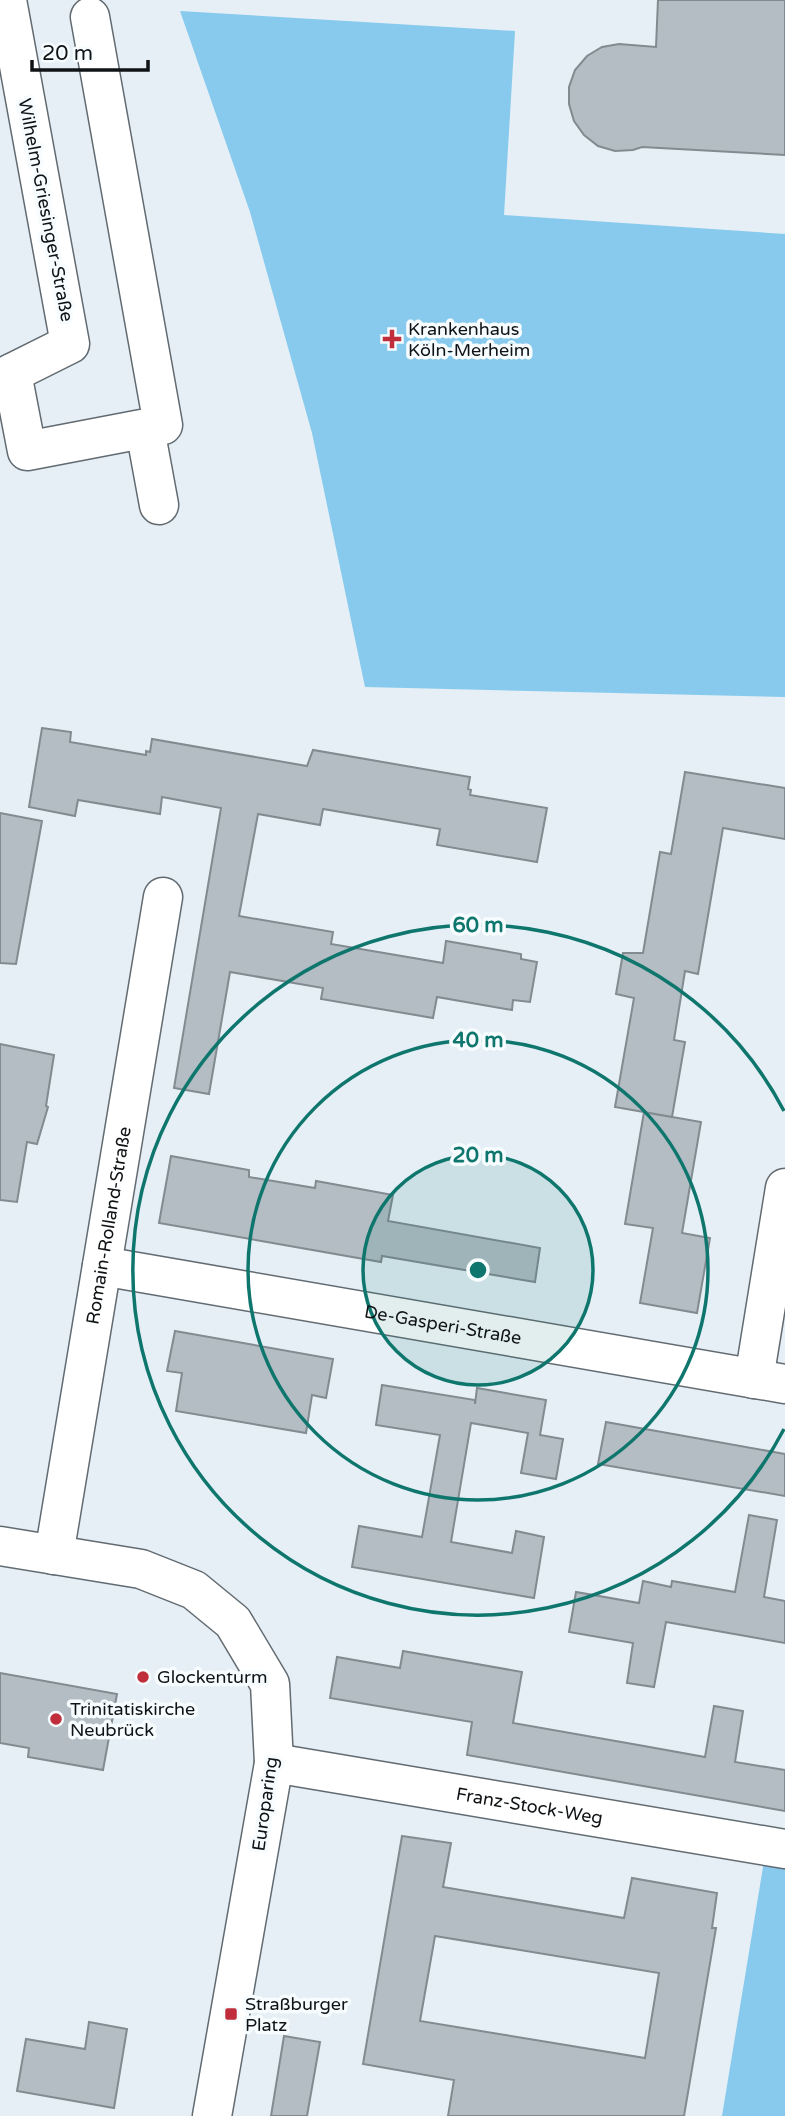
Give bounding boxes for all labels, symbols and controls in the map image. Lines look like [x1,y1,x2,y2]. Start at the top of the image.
scale bar [32,28,147,72]
text: 20 m [42,41,93,66]
street label: Wilhelm-Griesinger-Straße [14,97,78,323]
place label: Krankenhaus Köln-Merheim [408,318,530,361]
marker: Krankenhaus Köln-Merheim [382,329,402,349]
text: 60 m [452,913,504,938]
text: 40 m [452,1028,504,1053]
street label: Romain-Rolland-Straße [81,1125,136,1326]
text: 20 m [452,1143,504,1168]
centre of rings [466,1258,490,1282]
street label: De-Gasperi-Straße [363,1301,523,1349]
place label: Glockenturm [157,1666,267,1688]
marker: Glockenturm [135,1669,151,1685]
place label: Trinitatiskirche Neubrück [70,1698,195,1741]
marker: Trinitatiskirche Neubrück [48,1711,64,1727]
street label: Europaring [247,1755,283,1853]
street label: Franz-Stock-Weg [454,1783,605,1829]
place label: Straßburger Platz [245,1993,348,2036]
marker: Straßburger Platz [223,2006,239,2022]

